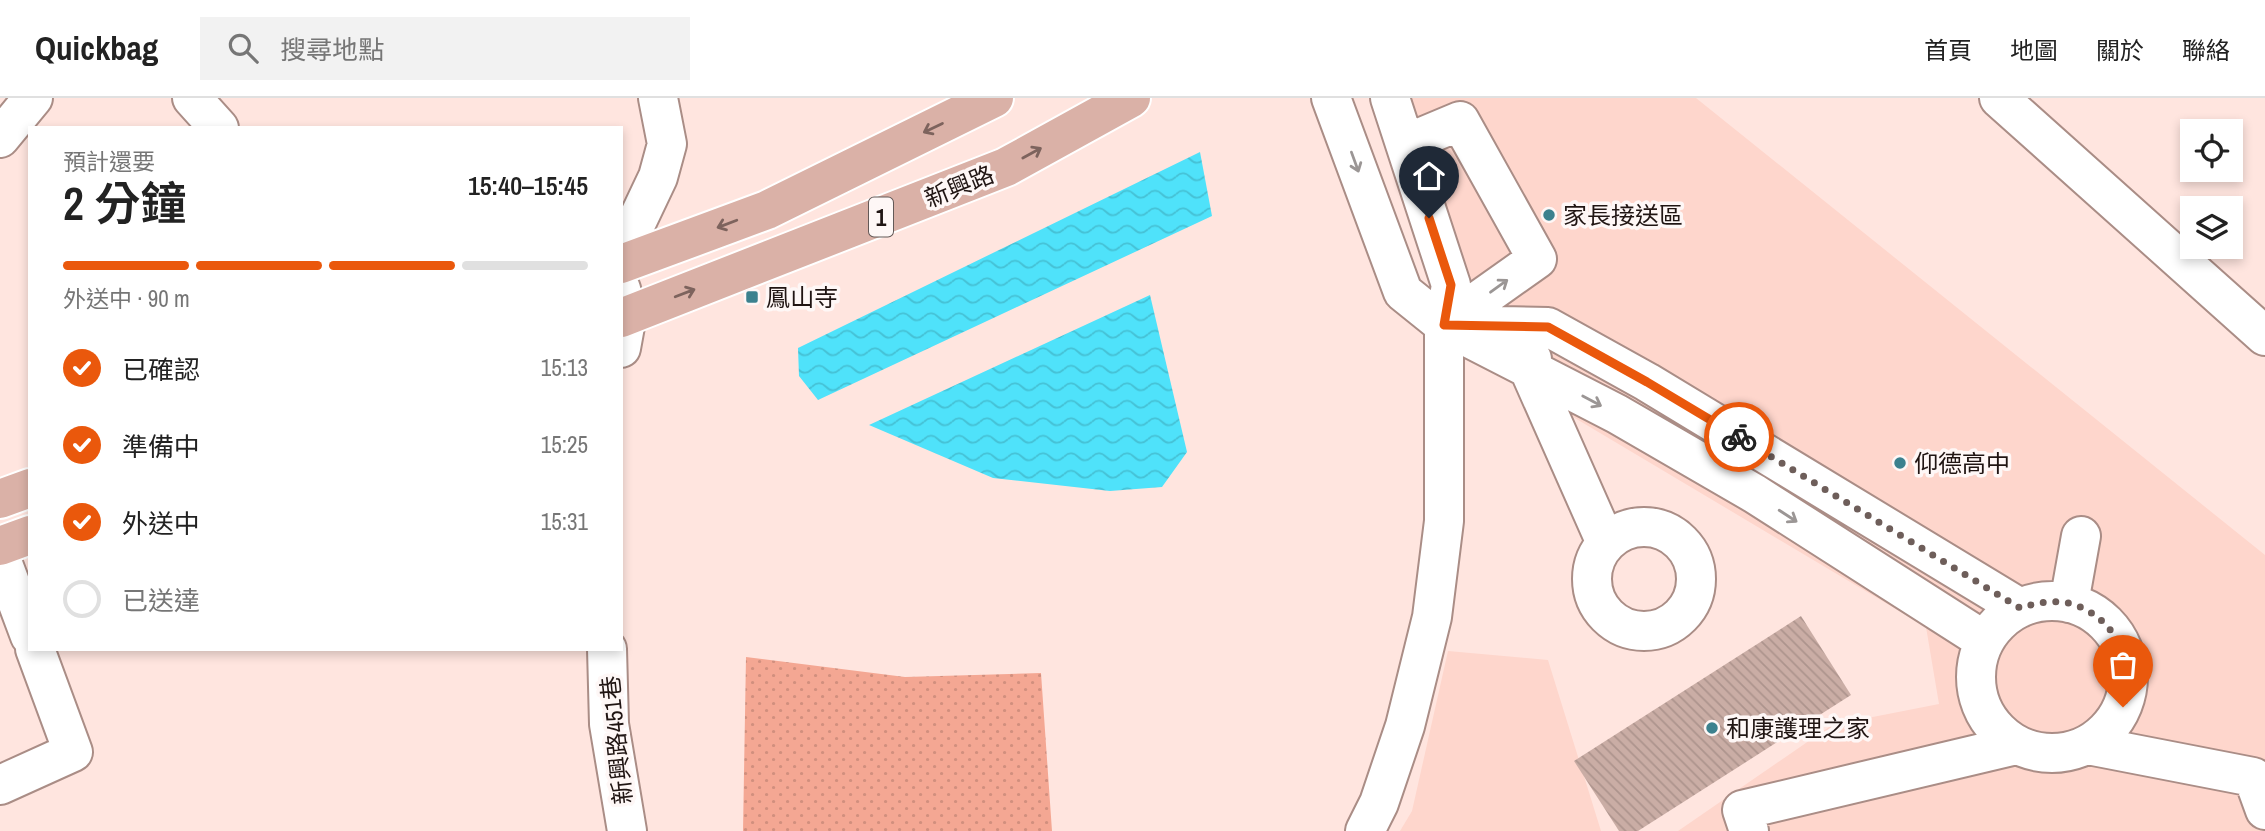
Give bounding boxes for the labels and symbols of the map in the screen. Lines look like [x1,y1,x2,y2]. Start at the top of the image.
one-way arrow [923,122,944,135]
one-way arrow [1021,146,1042,159]
pin [1399,146,1459,218]
one-way arrow [1350,150,1362,172]
street label: 新興路 [920,158,998,214]
road number: 1 [869,198,893,236]
place label: 家長接送區 [1563,199,1683,231]
marker: 家長接送區 [1541,207,1557,223]
one-way arrow [717,219,739,232]
one-way arrow [1489,278,1508,293]
place label: 鳳山寺 [766,281,838,313]
one-way arrow [674,286,696,299]
marker: 鳳山寺 [744,289,760,305]
one-way arrow [1581,395,1602,408]
courier [1704,402,1774,472]
place label: 仰德高中 [1914,447,2010,479]
marker: 仰德高中 [1892,455,1908,471]
one-way arrow [1778,509,1798,523]
pin [2093,635,2153,707]
street label: 新興路451巷 [593,674,639,806]
place label: 和康護理之家 [1726,712,1870,744]
marker: 和康護理之家 [1704,720,1720,736]

